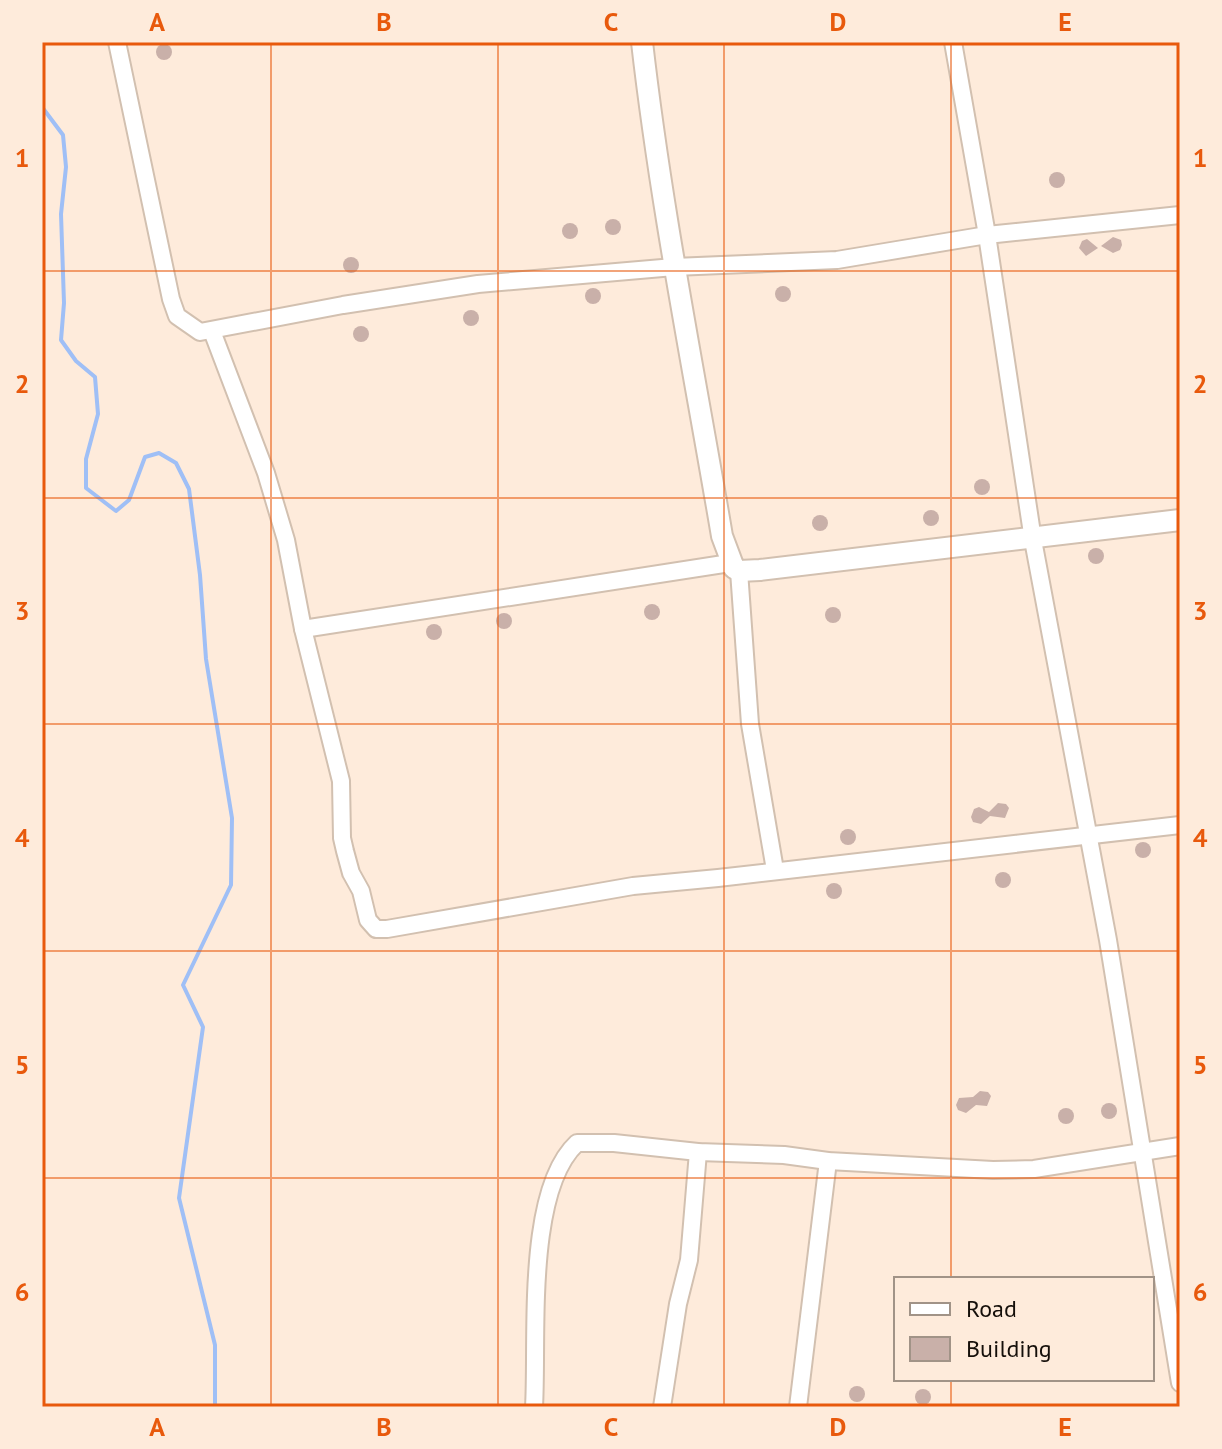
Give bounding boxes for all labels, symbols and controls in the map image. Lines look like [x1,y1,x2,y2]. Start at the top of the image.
text: A [149,5,165,38]
text: B [376,5,392,38]
text: C [604,5,618,38]
text: D [830,5,846,38]
text: E [1058,5,1072,38]
text: 1 [15,141,29,174]
text: 1 [1193,141,1207,174]
text: 2 [15,367,29,400]
text: 2 [1193,367,1207,400]
text: 3 [15,594,29,627]
text: 3 [1193,594,1207,627]
text: 4 [15,821,30,854]
text: 4 [1193,821,1208,854]
text: 5 [15,1048,29,1081]
text: 5 [1193,1048,1207,1081]
text: 6 [15,1275,29,1308]
text: 6 [1193,1275,1207,1308]
legend [894,1277,1154,1381]
text: Road [966,1293,1017,1324]
text: Building [966,1333,1052,1364]
text: A [149,1410,165,1443]
text: B [376,1410,392,1443]
text: C [604,1410,618,1443]
text: D [830,1410,846,1443]
text: E [1058,1410,1072,1443]

